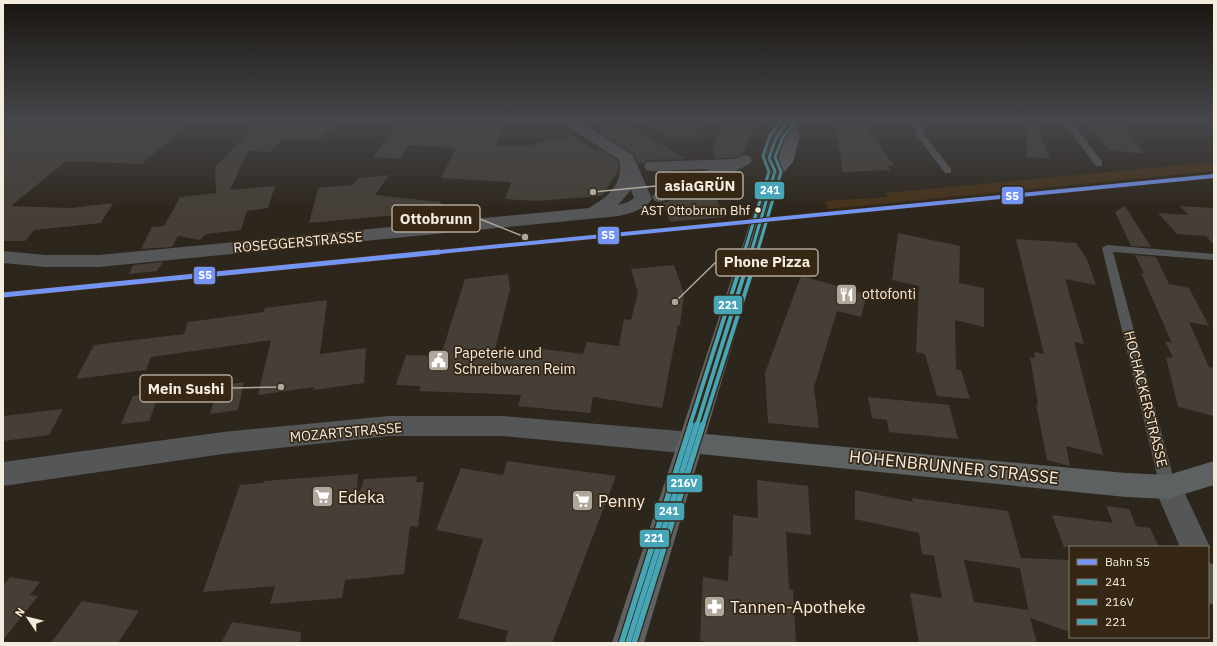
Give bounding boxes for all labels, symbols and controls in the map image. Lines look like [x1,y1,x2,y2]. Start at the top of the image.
callout: asiaGRÜN [656,172,743,199]
text: asiaGRÜN [665,176,735,195]
line badge: 241 [754,181,785,200]
text: 241 [760,183,780,197]
line badge: S5 [1001,186,1024,205]
text: S5 [1005,189,1019,203]
place label: AST Ottobrunn Bhf [641,202,750,219]
callout: Ottobrunn [392,205,480,232]
marker: AST Ottobrunn Bhf [753,205,763,215]
text: Ottobrunn [400,209,472,228]
line badge: S5 [597,226,620,245]
street label: ROSEGGERSTRASSE [233,227,363,257]
text: S5 [601,228,615,242]
callout: Phone Pizza [716,249,818,276]
text: Phone Pizza [724,252,811,271]
line badge: S5 [193,266,216,285]
text: S5 [198,268,212,282]
restaurant icon: ottofonti [833,281,859,307]
place label: ottofonti [862,285,916,303]
line badge: 221 [713,295,743,315]
text: 221 [718,298,738,312]
street label: HOCHACKERSTRASSE [1120,329,1172,469]
place label: Papeterie und Schreibwaren Reim [454,344,576,378]
public building icon: Papeterie und Schreibwaren Reim [425,348,451,374]
callout: Mein Sushi [140,375,232,402]
text: Mein Sushi [148,379,224,398]
street label: MOZARTSTRASSE [289,418,403,446]
street label: HOHENBRUNNER STRASSE [848,445,1060,489]
line badge: 216V [666,474,703,493]
text: 216V [671,476,697,490]
supermarket icon: Edeka [309,484,335,510]
place label: Edeka [338,486,385,508]
supermarket icon: Penny [570,488,596,514]
place label: Penny [598,490,645,512]
line badge: 241 [654,502,685,521]
text: 241 [659,504,679,518]
line badge: 221 [639,529,670,548]
text: 221 [644,531,664,545]
legend [1069,546,1209,638]
text: Bahn S5 [1105,554,1150,569]
text: 241 [1105,574,1127,589]
pharmacy icon: Tannen-Apotheke [701,594,727,620]
text: 216V [1105,594,1135,609]
place label: Tannen-Apotheke [730,596,866,618]
north arrow [8,598,48,638]
text: N [12,605,28,620]
text: 221 [1105,614,1127,629]

